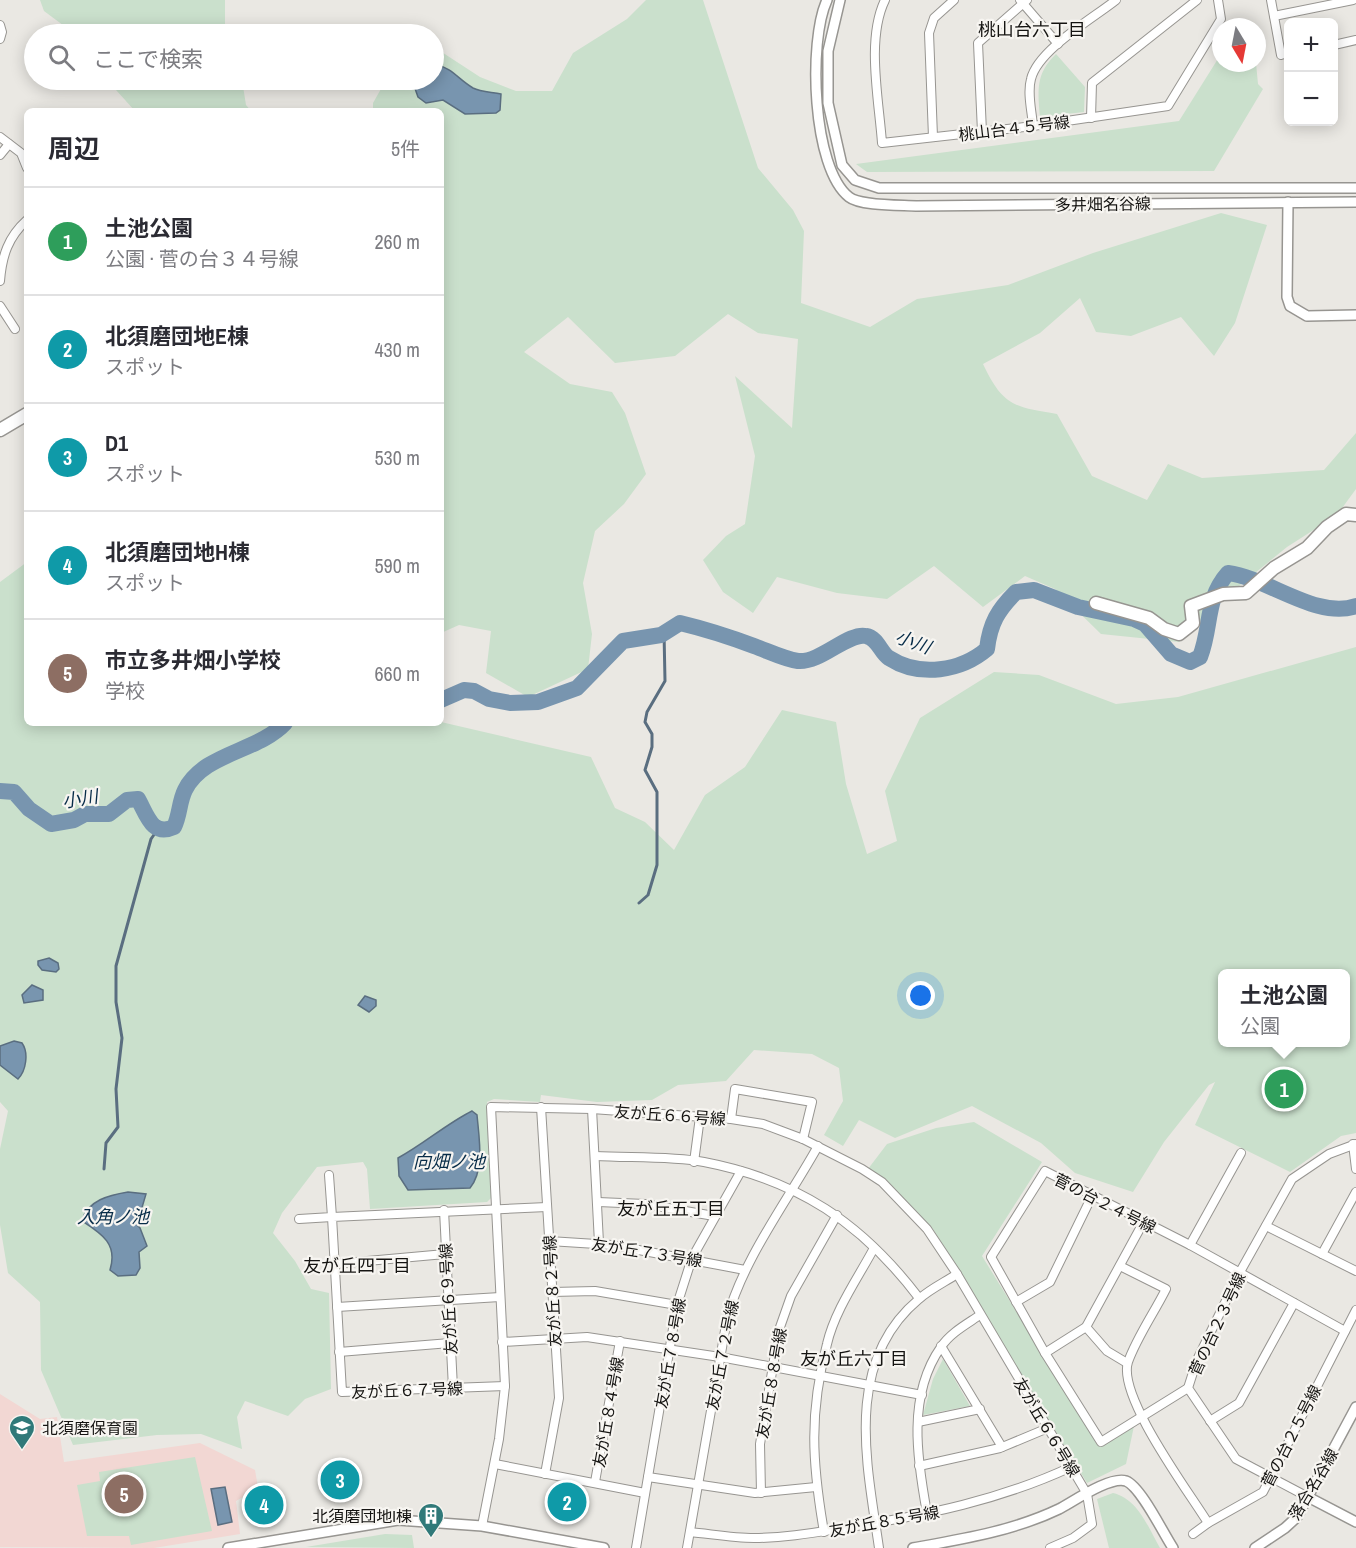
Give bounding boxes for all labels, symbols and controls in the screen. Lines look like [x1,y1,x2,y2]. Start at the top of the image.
district label: 桃山台六丁目 [978,17,1086,42]
north arrow [1212,18,1266,72]
map controls [1284,18,1338,126]
button: + [1284,18,1338,72]
search box [24,24,444,90]
icon: search [45,41,78,74]
text: ここで検索 [93,44,203,74]
button: − [1284,72,1338,126]
street label: 桃山台４５号線 [957,110,1071,146]
text: 周辺 [48,131,100,166]
text: 5件 [391,135,420,162]
street label: 多井畑名谷線 [1055,192,1151,216]
text: 土池公園 [105,213,193,243]
text: 1 [63,228,72,255]
text: 260 m [374,228,420,255]
text: 公園 · 菅の台３４号線 [105,245,299,272]
text: 北須磨団地E棟 [105,321,249,351]
text: 2 [63,336,72,363]
text: 430 m [374,336,420,363]
text: スポット [105,353,185,380]
text: D1 [105,428,128,458]
text: 3 [63,444,72,471]
text: 530 m [374,444,420,471]
text: スポット [105,460,185,487]
text: 北須磨団地H棟 [105,537,250,567]
text: 4 [63,552,72,579]
text: 590 m [374,552,420,579]
text: スポット [105,569,185,596]
water label: 小川 [892,624,936,660]
text: 市立多井畑小学校 [105,645,281,675]
text: 5 [63,660,72,687]
text: 660 m [374,660,420,687]
text: 学校 [105,677,145,704]
water label: 小川 [60,783,102,814]
popup [1218,969,1350,1047]
text: 土池公園 [1240,980,1328,1010]
your location [906,981,935,1010]
text: 公園 [1240,1012,1280,1039]
pin: 1 [1264,1066,1304,1112]
street label: 友が丘６６号線 [613,1100,727,1130]
water label: 向畑ノ池 [413,1149,487,1174]
street label: 菅の台２４号線 [1050,1168,1160,1238]
district label: 友が丘五丁目 [617,1196,725,1221]
water label: 入角ノ池 [77,1204,151,1229]
street label: 友が丘７３号線 [590,1232,704,1272]
street label: 友が丘８２号線 [538,1234,566,1348]
street label: 友が丘６９号線 [434,1242,462,1356]
district label: 友が丘四丁目 [303,1253,411,1278]
street label: 菅の台２３号線 [1183,1269,1251,1379]
street label: 友が丘７８号線 [649,1296,691,1410]
street label: 友が丘７２号線 [701,1298,743,1412]
street label: 友が丘８８号線 [750,1326,792,1440]
district label: 友が丘六丁目 [800,1346,908,1371]
street label: 友が丘８４号線 [587,1355,629,1469]
street label: 友が丘６６号線 [1009,1373,1085,1481]
street label: 友が丘６７号線 [351,1377,463,1403]
street label: 菅の台２５号線 [1256,1381,1326,1491]
school or university icon: 北須磨保育園 [7,1413,37,1451]
place label: 北須磨保育園 [42,1417,138,1439]
street label: 落合名谷線 [1283,1444,1343,1524]
pin: 3 [320,1458,360,1502]
pin: 5 [104,1472,144,1516]
pin: 2 [548,1480,586,1524]
pin: 4 [244,1482,284,1528]
street label: 友が丘８５号線 [827,1500,941,1542]
building icon: 北須磨団地I棟 [416,1501,446,1539]
place label: 北須磨団地I棟 [312,1505,412,1527]

